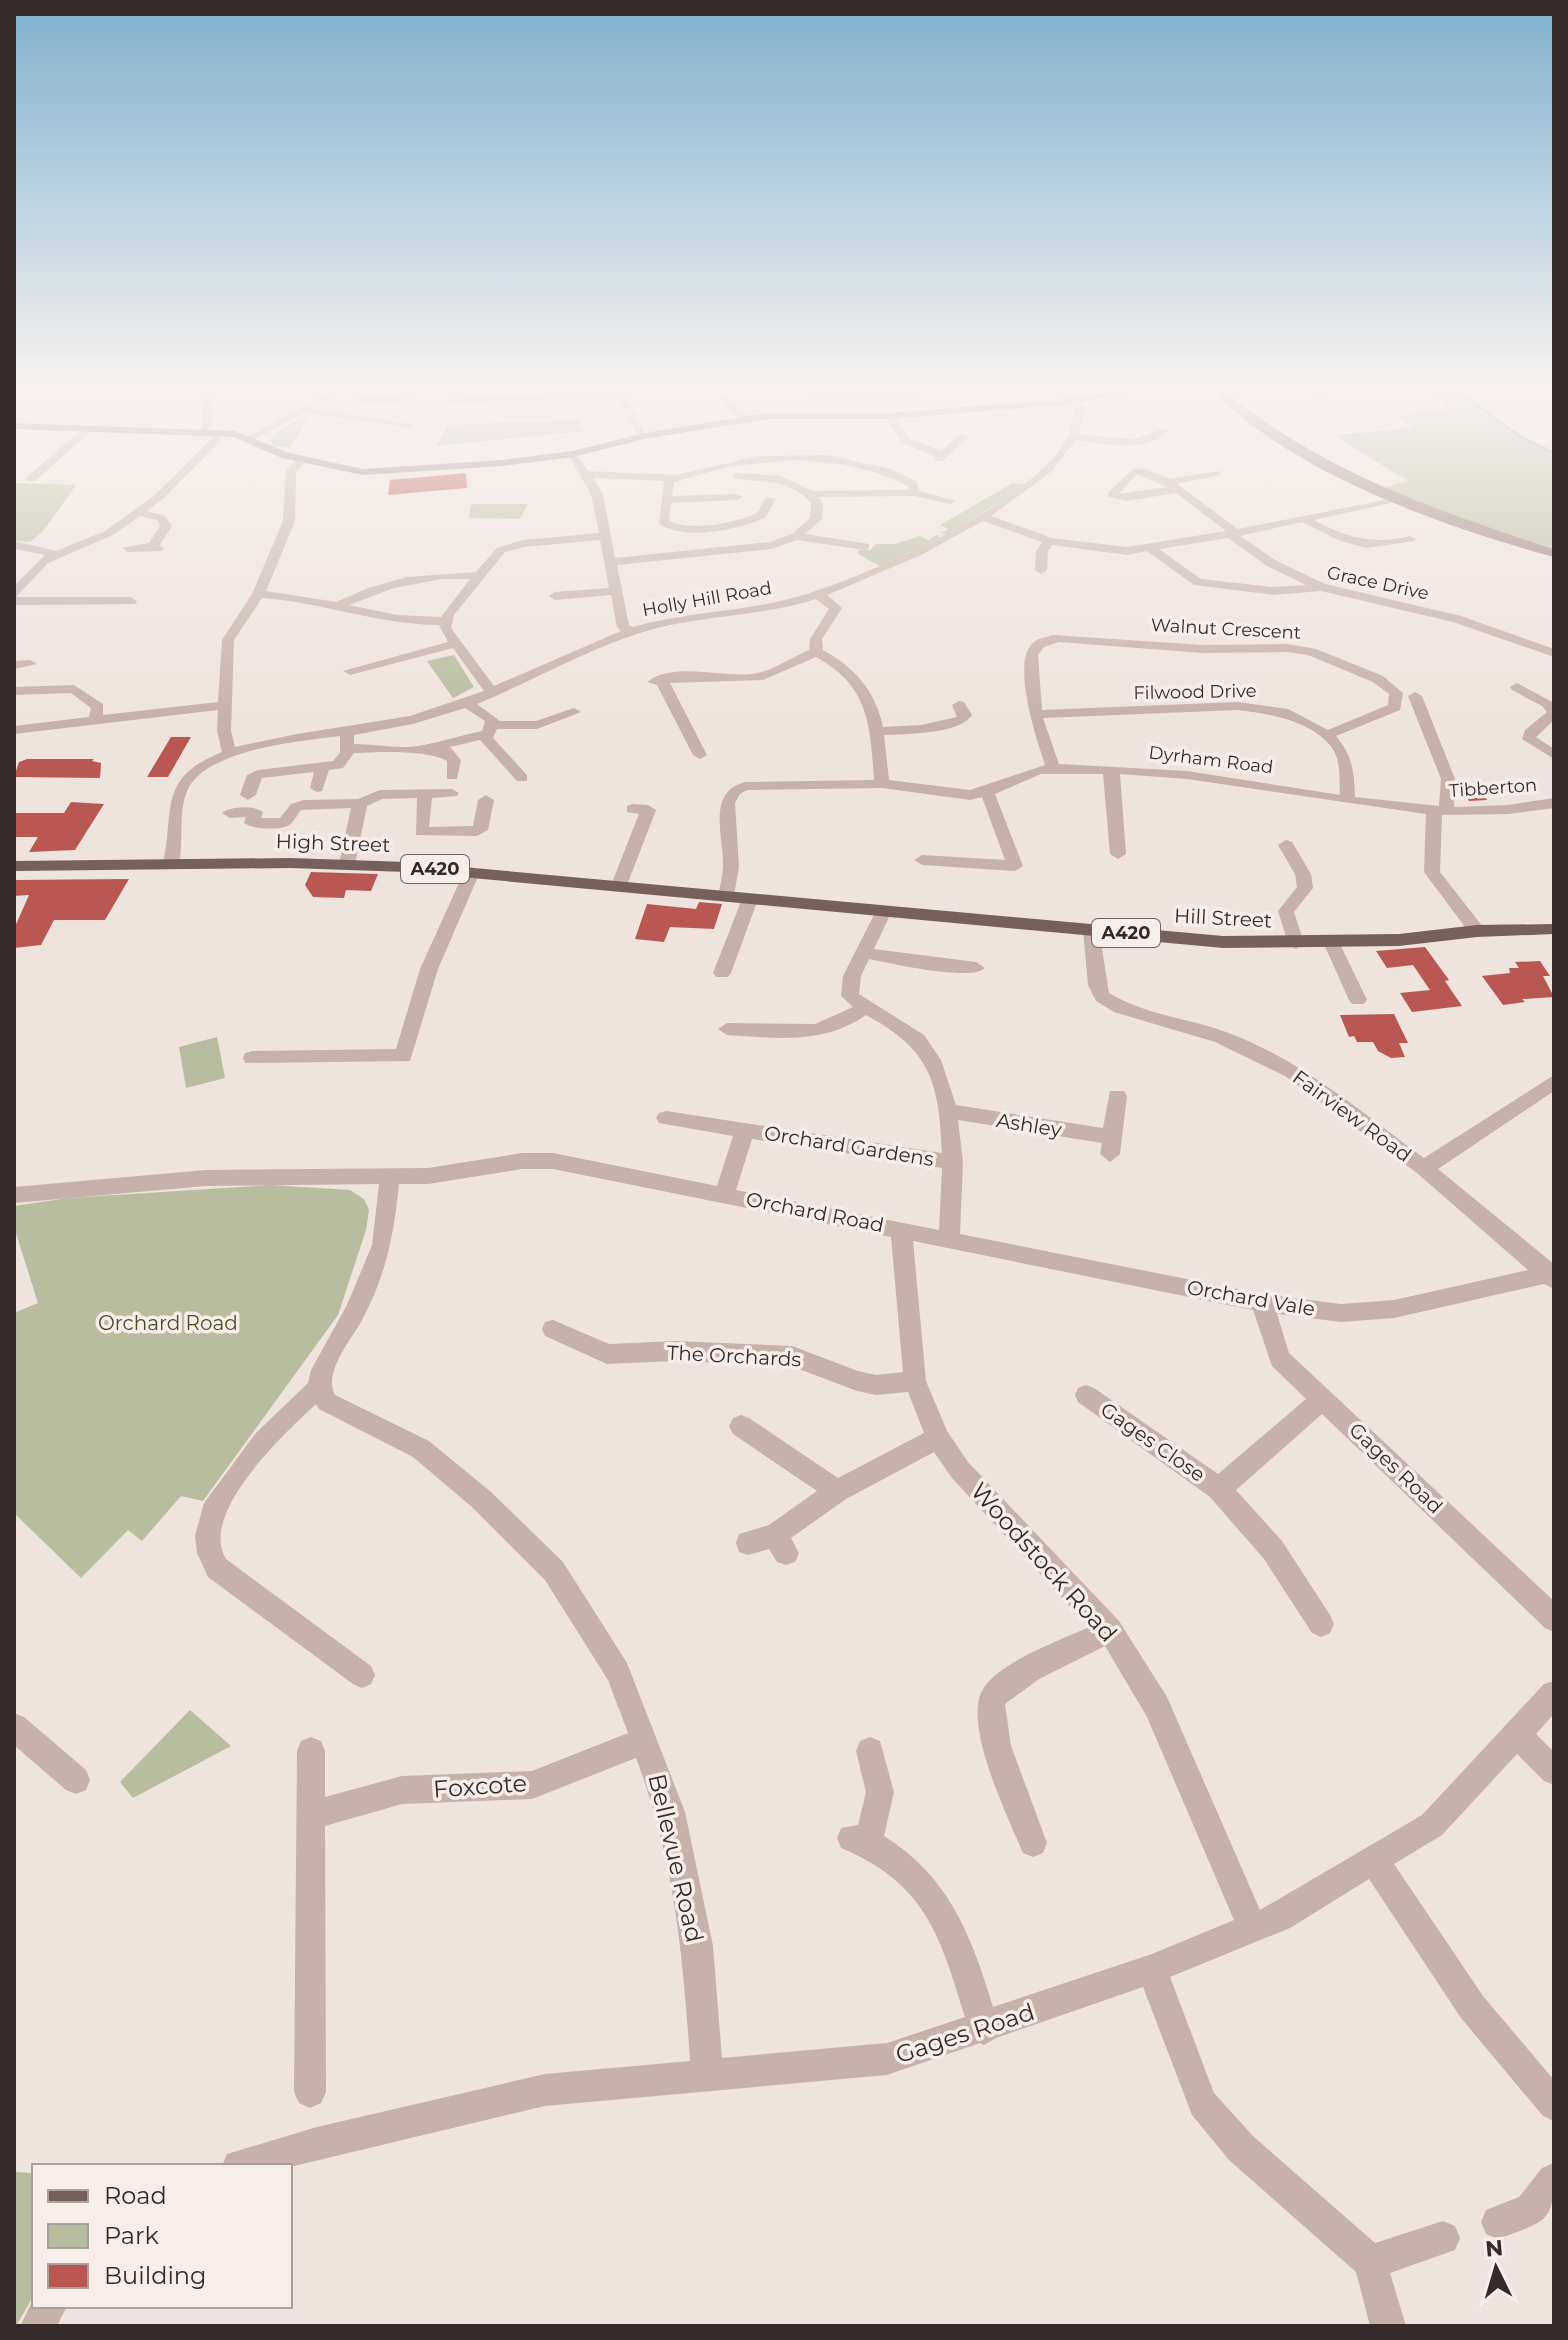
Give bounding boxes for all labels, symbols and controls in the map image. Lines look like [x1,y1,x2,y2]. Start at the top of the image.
street label: Grace Drive [1325,561,1431,605]
street label: Holly Hill Road [641,577,773,621]
street label: Walnut Crescent [1150,614,1302,644]
street label: Filwood Drive [1133,680,1257,704]
street label: Dyrham Road [1147,741,1275,779]
street label: Tibberton [1448,774,1538,802]
street label: High Street [275,829,391,857]
road number: A420 [401,855,469,883]
street label: Hill Street [1173,903,1273,933]
road number: A420 [1092,919,1160,947]
street label: Fairview Road [1288,1065,1416,1167]
street label: Ashley [995,1108,1063,1142]
street label: Orchard Gardens [762,1121,936,1171]
street label: Orchard Road [744,1187,886,1237]
street label: Orchard Vale [1185,1275,1317,1321]
park label: Orchard Road [98,1311,238,1335]
street label: The Orchards [666,1340,802,1372]
street label: Gages Close [1096,1397,1210,1487]
street label: Gages Road [1344,1418,1448,1518]
street label: Woodstock Road [965,1476,1123,1648]
street label: Foxcote [432,1768,528,1804]
street label: Bellevue Road [642,1771,710,1945]
street label: Gages Road [892,1997,1038,2069]
legend [32,2164,292,2308]
text: Road [104,2181,167,2210]
text: Park [104,2221,159,2250]
north arrow [1456,2228,1536,2308]
text: N [1484,2234,1504,2263]
text: Building [104,2261,207,2290]

